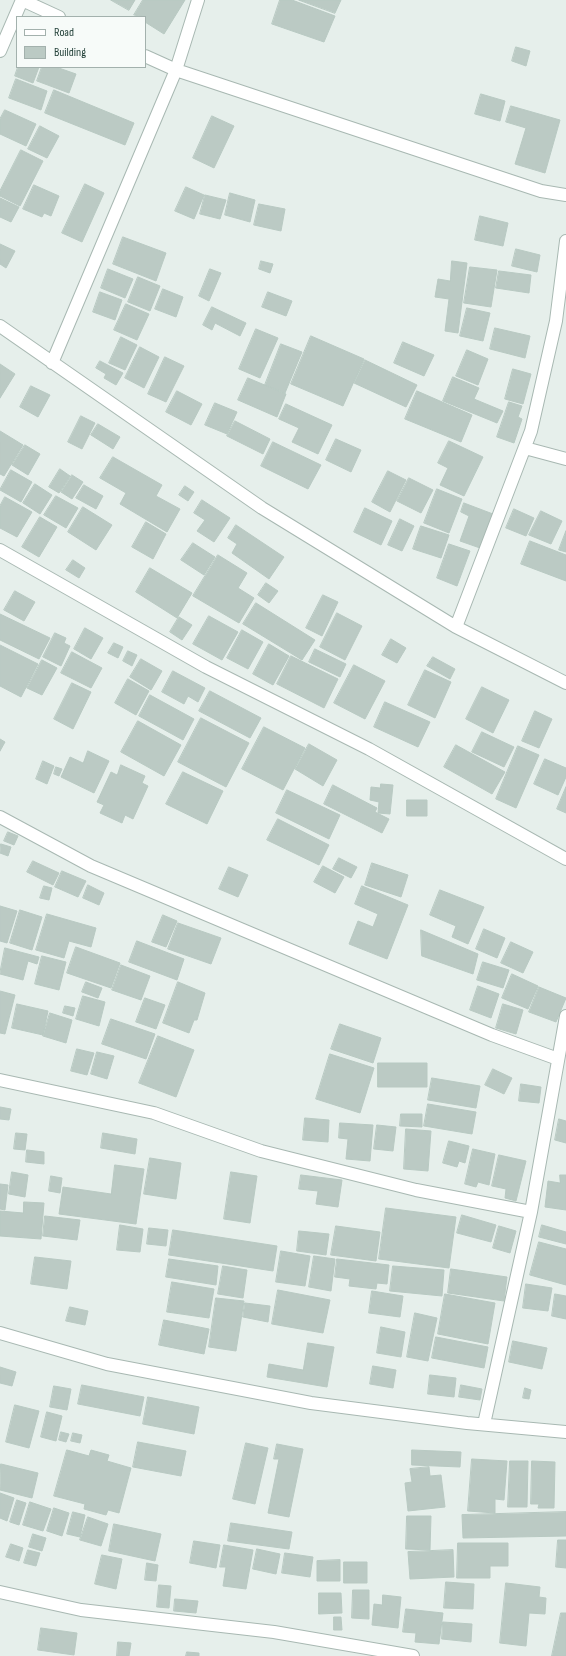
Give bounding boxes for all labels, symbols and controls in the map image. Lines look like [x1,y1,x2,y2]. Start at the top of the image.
legend [16,16,146,68]
text: Road [54,25,74,40]
text: Building [54,45,86,60]

